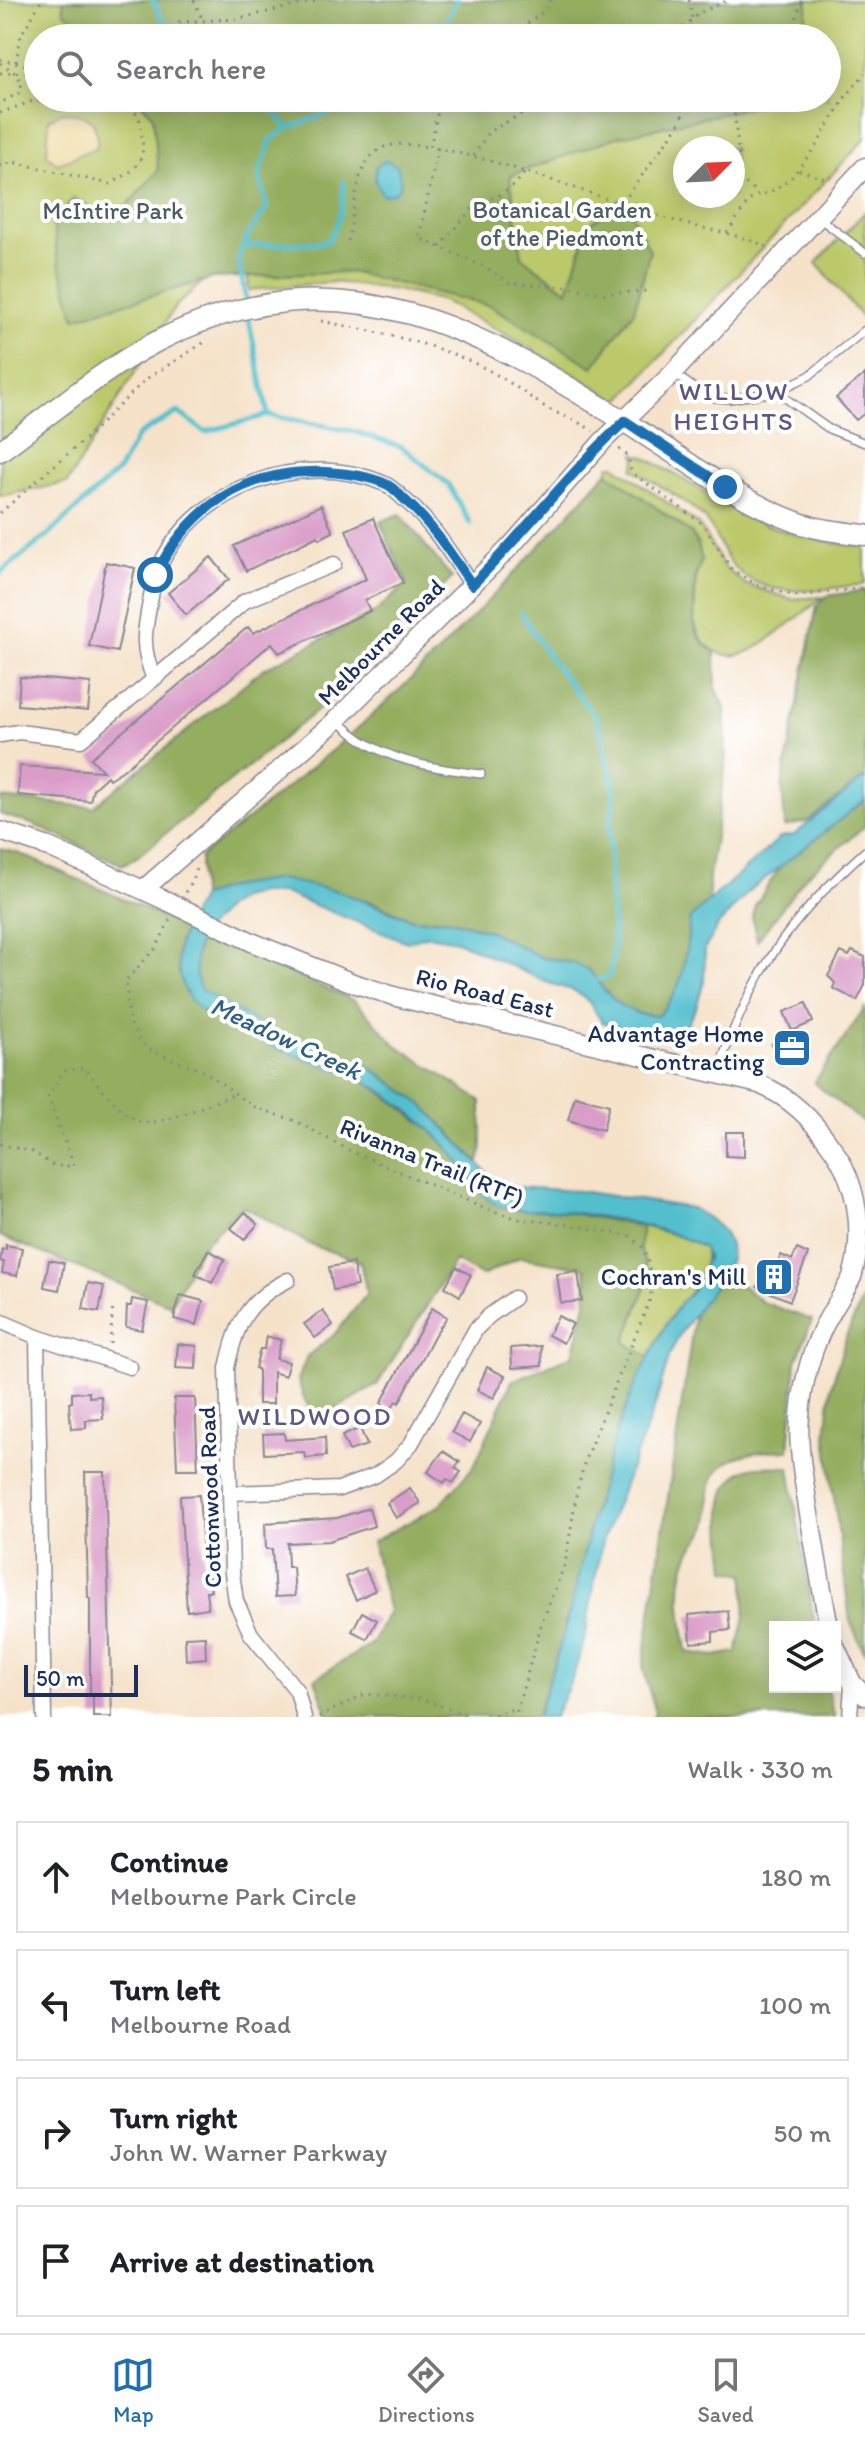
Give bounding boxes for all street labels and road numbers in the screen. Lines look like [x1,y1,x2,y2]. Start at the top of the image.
street label: Melbourne Road [311,572,450,711]
street label: Rio Road East [413,961,557,1024]
street label: Rivanna Trail (RTF) [336,1111,528,1212]
street label: Cottonwood Road [192,1405,227,1589]

